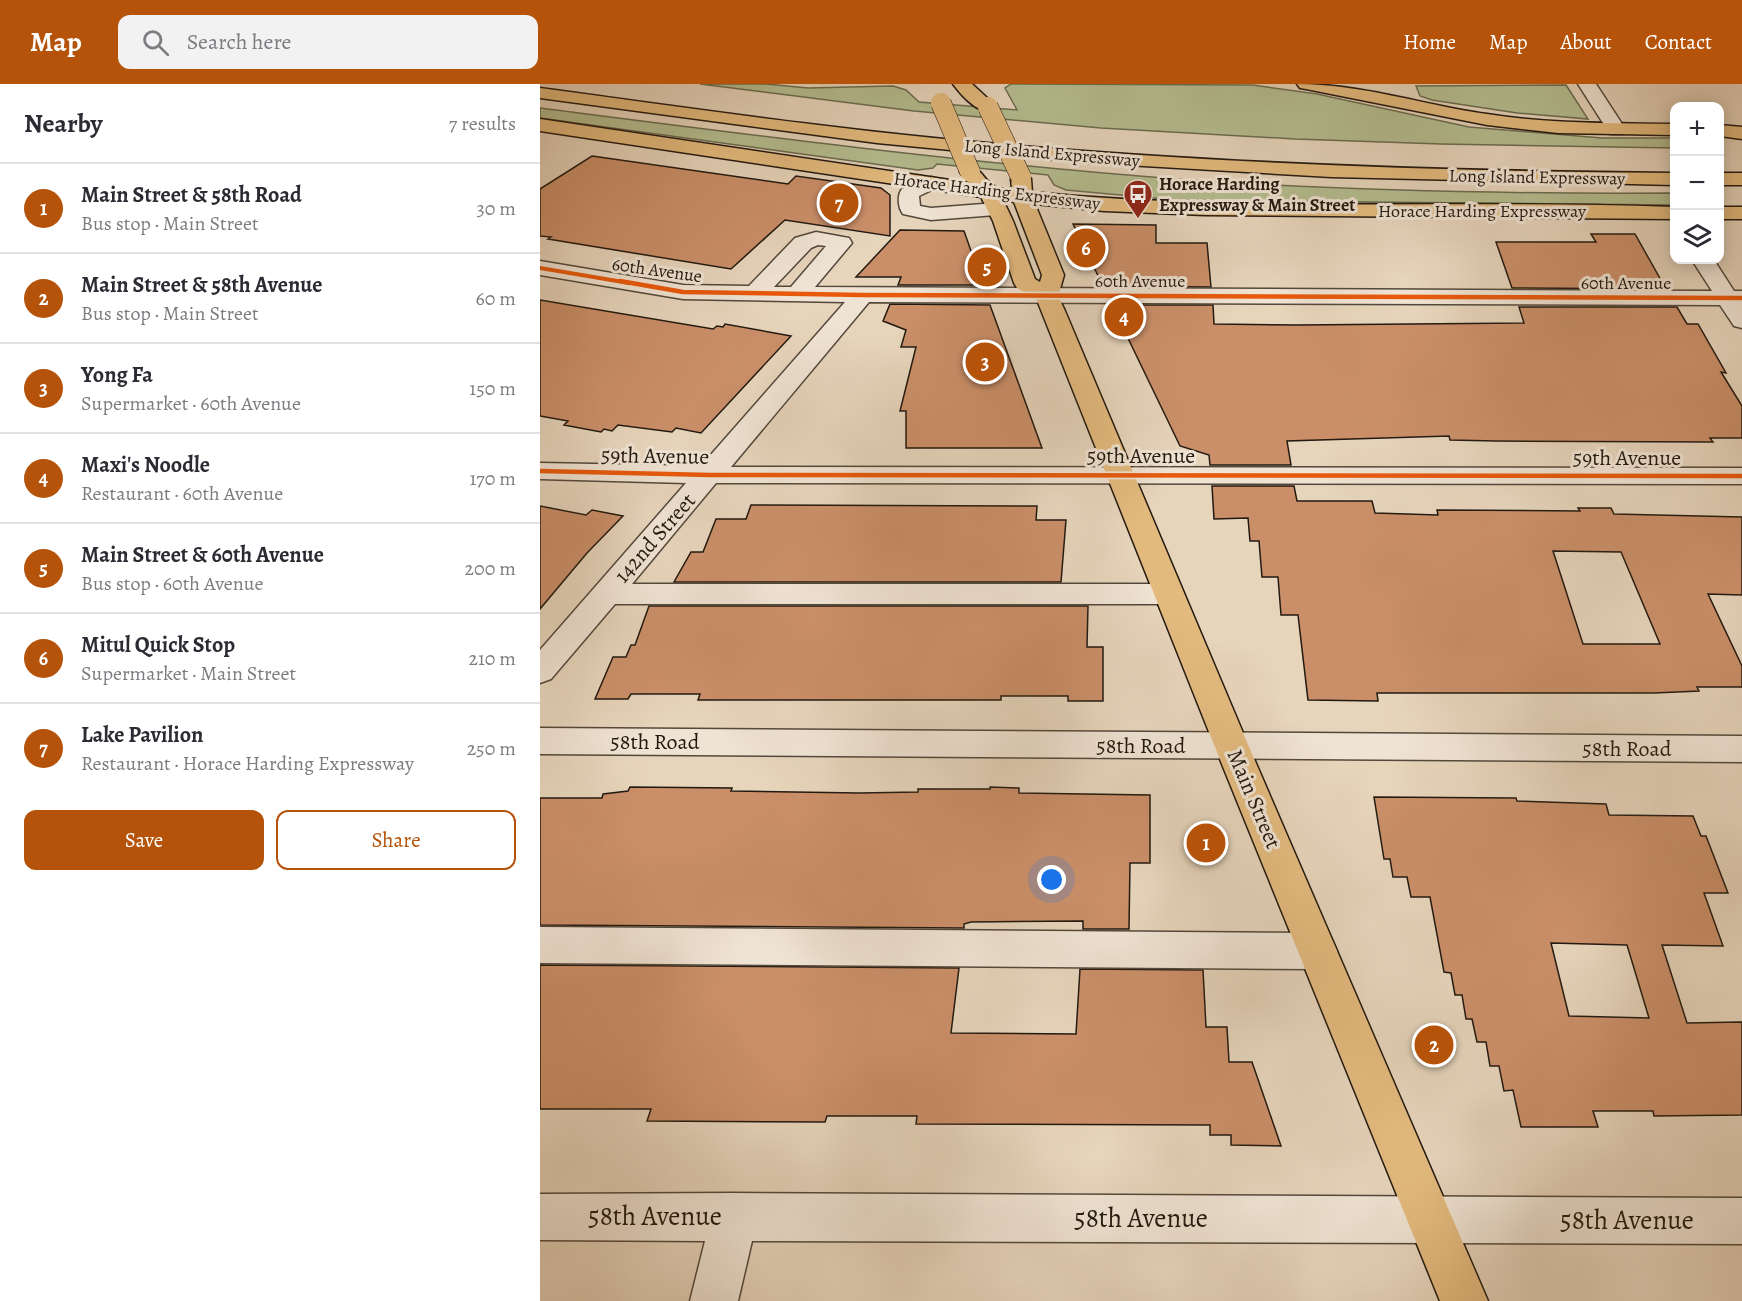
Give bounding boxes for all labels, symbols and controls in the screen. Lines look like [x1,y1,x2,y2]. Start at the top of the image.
search box [118,15,538,69]
text: Map [30,23,82,61]
icon: search [139,26,172,59]
text: Search here [187,27,291,57]
text: Home [1403,28,1456,56]
text: Map [1489,28,1527,56]
text: About [1560,28,1612,56]
text: Contact [1645,28,1712,56]
map controls [1670,102,1724,264]
button: + [1670,102,1724,156]
text: Nearby [24,106,103,141]
text: 7 results [449,110,516,137]
street label: Long Island Expressway [963,133,1142,173]
button: − [1670,156,1724,210]
street label: Long Island Expressway [1449,163,1626,191]
street label: Horace Harding Expressway [892,166,1103,216]
place label: Horace Harding Expressway & Main Street [1159,172,1355,217]
bus stop icon: Horace Harding Expressway & Main Street [1122,178,1154,220]
text: Main Street & 58th Road [81,180,302,210]
pin: 7 [820,180,858,226]
text: 1 [40,195,47,222]
text: 30 m [476,195,516,222]
street label: Horace Harding Expressway [1378,199,1587,223]
text: Bus stop · Main Street [81,210,259,237]
button: layers [1670,210,1724,264]
pin: 6 [1066,226,1106,270]
pin: 5 [968,244,1006,290]
street label: 60th Avenue [610,252,704,288]
street label: 60th Avenue [1095,269,1185,293]
text: Main Street & 58th Avenue [81,270,323,300]
street label: 60th Avenue [1581,271,1671,295]
text: 2 [39,285,48,312]
text: 60 m [476,285,516,312]
pin: 4 [1104,294,1144,340]
text: Bus stop · Main Street [81,300,259,327]
pin: 3 [966,340,1004,384]
text: Yong Fa [81,360,153,390]
text: 3 [39,375,48,402]
text: 150 m [469,375,516,402]
text: Supermarket · 60th Avenue [81,390,301,417]
street label: 59th Avenue [601,440,709,472]
street label: 59th Avenue [1087,441,1195,471]
street label: 59th Avenue [1573,443,1681,473]
text: Maxi's Noodle [81,450,210,480]
text: 4 [39,465,48,492]
text: 170 m [470,465,516,492]
text: Restaurant · 60th Avenue [81,480,283,507]
street label: 142nd Street [608,487,702,589]
text: Main Street & 60th Avenue [81,540,324,570]
text: 5 [39,555,48,582]
text: 200 m [465,555,516,582]
text: Bus stop · 60th Avenue [81,570,264,597]
text: Mitul Quick Stop [81,630,235,660]
text: 6 [39,645,48,672]
text: 210 m [468,645,516,672]
text: Supermarket · Main Street [81,660,296,687]
text: Lake Pavilion [81,720,203,750]
street label: 58th Road [610,727,700,757]
street label: 58th Road [1096,731,1186,761]
street label: 58th Road [1582,734,1672,764]
text: 7 [39,735,48,762]
text: 250 m [467,735,516,762]
street label: Main Street [1220,745,1288,853]
text: Restaurant · Horace Harding Expressway [81,750,414,777]
button: Save [24,810,264,870]
button: Share [276,810,516,870]
pin: 1 [1186,820,1226,866]
your location [1037,865,1066,894]
pin: 2 [1414,1022,1454,1068]
street label: 58th Avenue [588,1198,722,1234]
street label: 58th Avenue [1074,1200,1208,1236]
street label: 58th Avenue [1560,1202,1694,1238]

